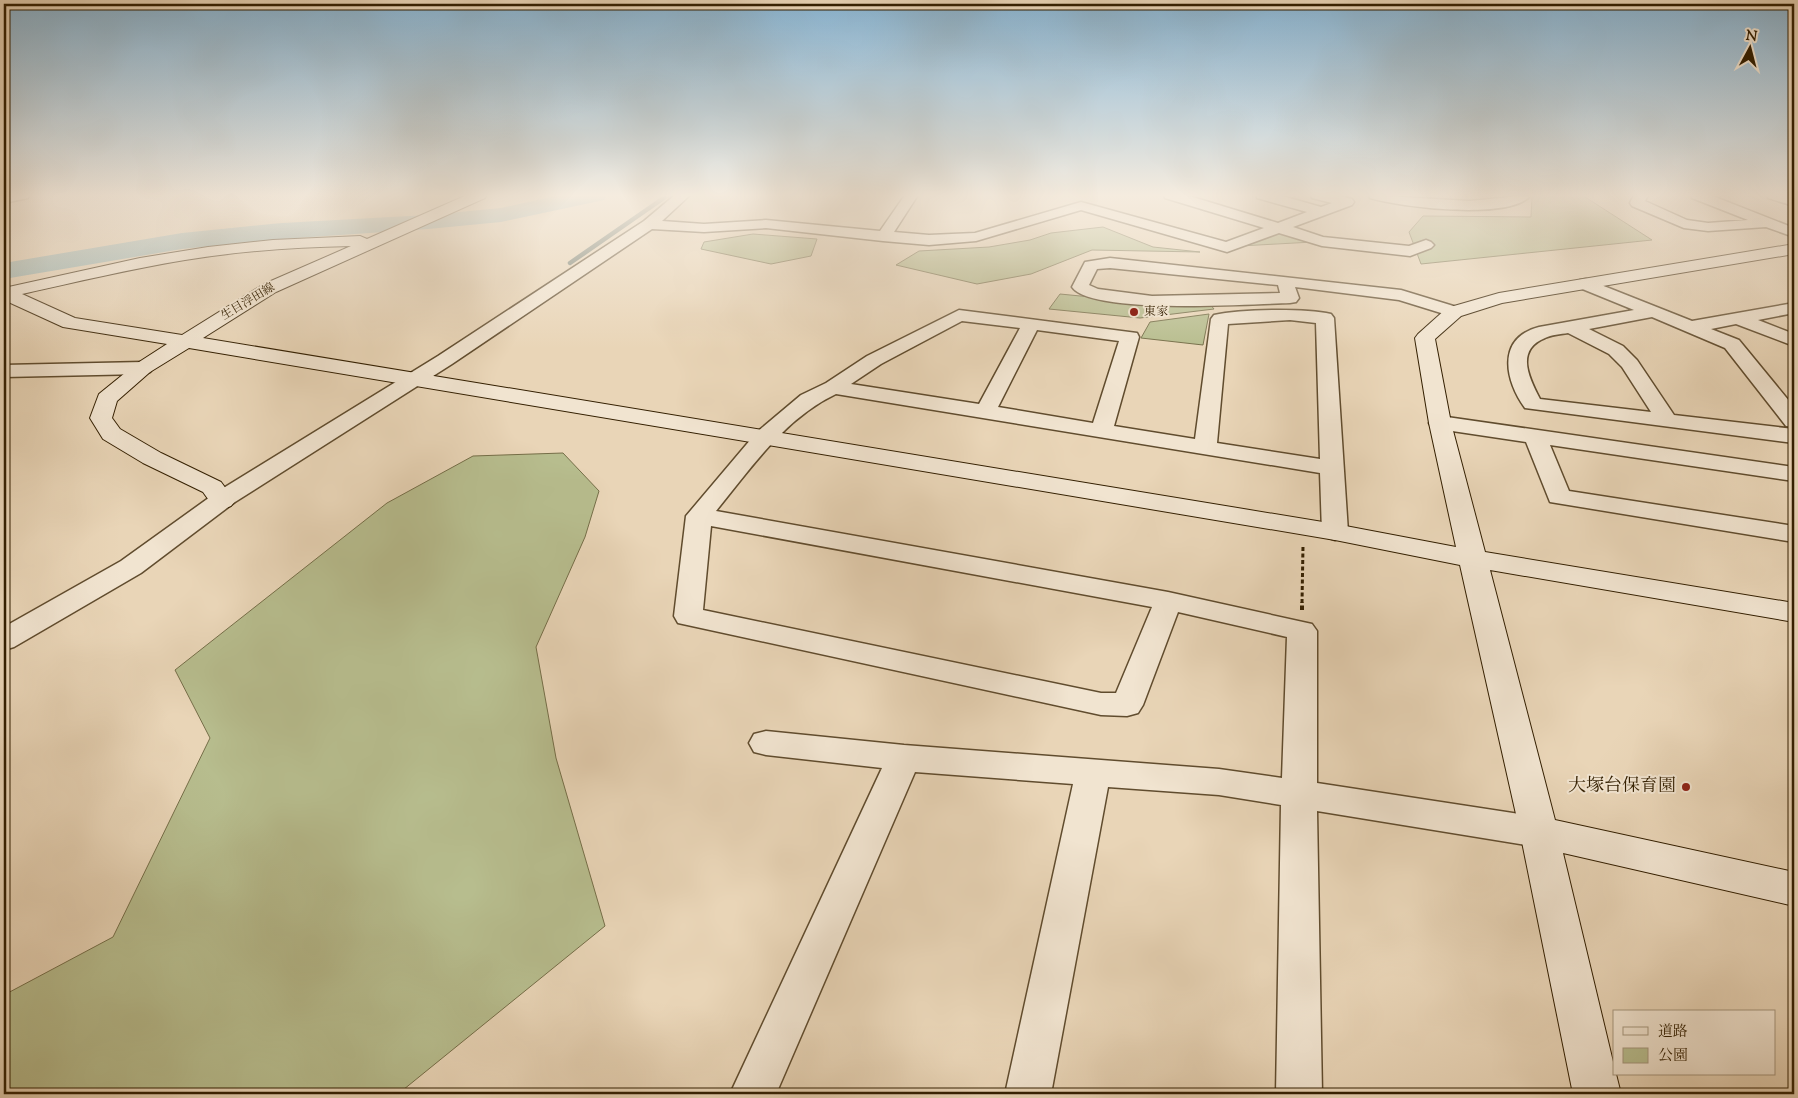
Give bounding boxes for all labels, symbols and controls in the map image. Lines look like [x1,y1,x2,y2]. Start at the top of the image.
north arrow [1726,22,1776,72]
text: N [1745,26,1758,48]
street label: 生目浮田線 [218,279,278,325]
place label: 東家 [1144,303,1168,321]
marker: 東家 [1128,306,1140,318]
place label: 大塚台保育園 [1568,774,1676,800]
marker: 大塚台保育園 [1680,781,1692,793]
legend [1613,1010,1776,1076]
text: 道路 [1658,1022,1688,1043]
text: 公園 [1658,1046,1688,1067]

